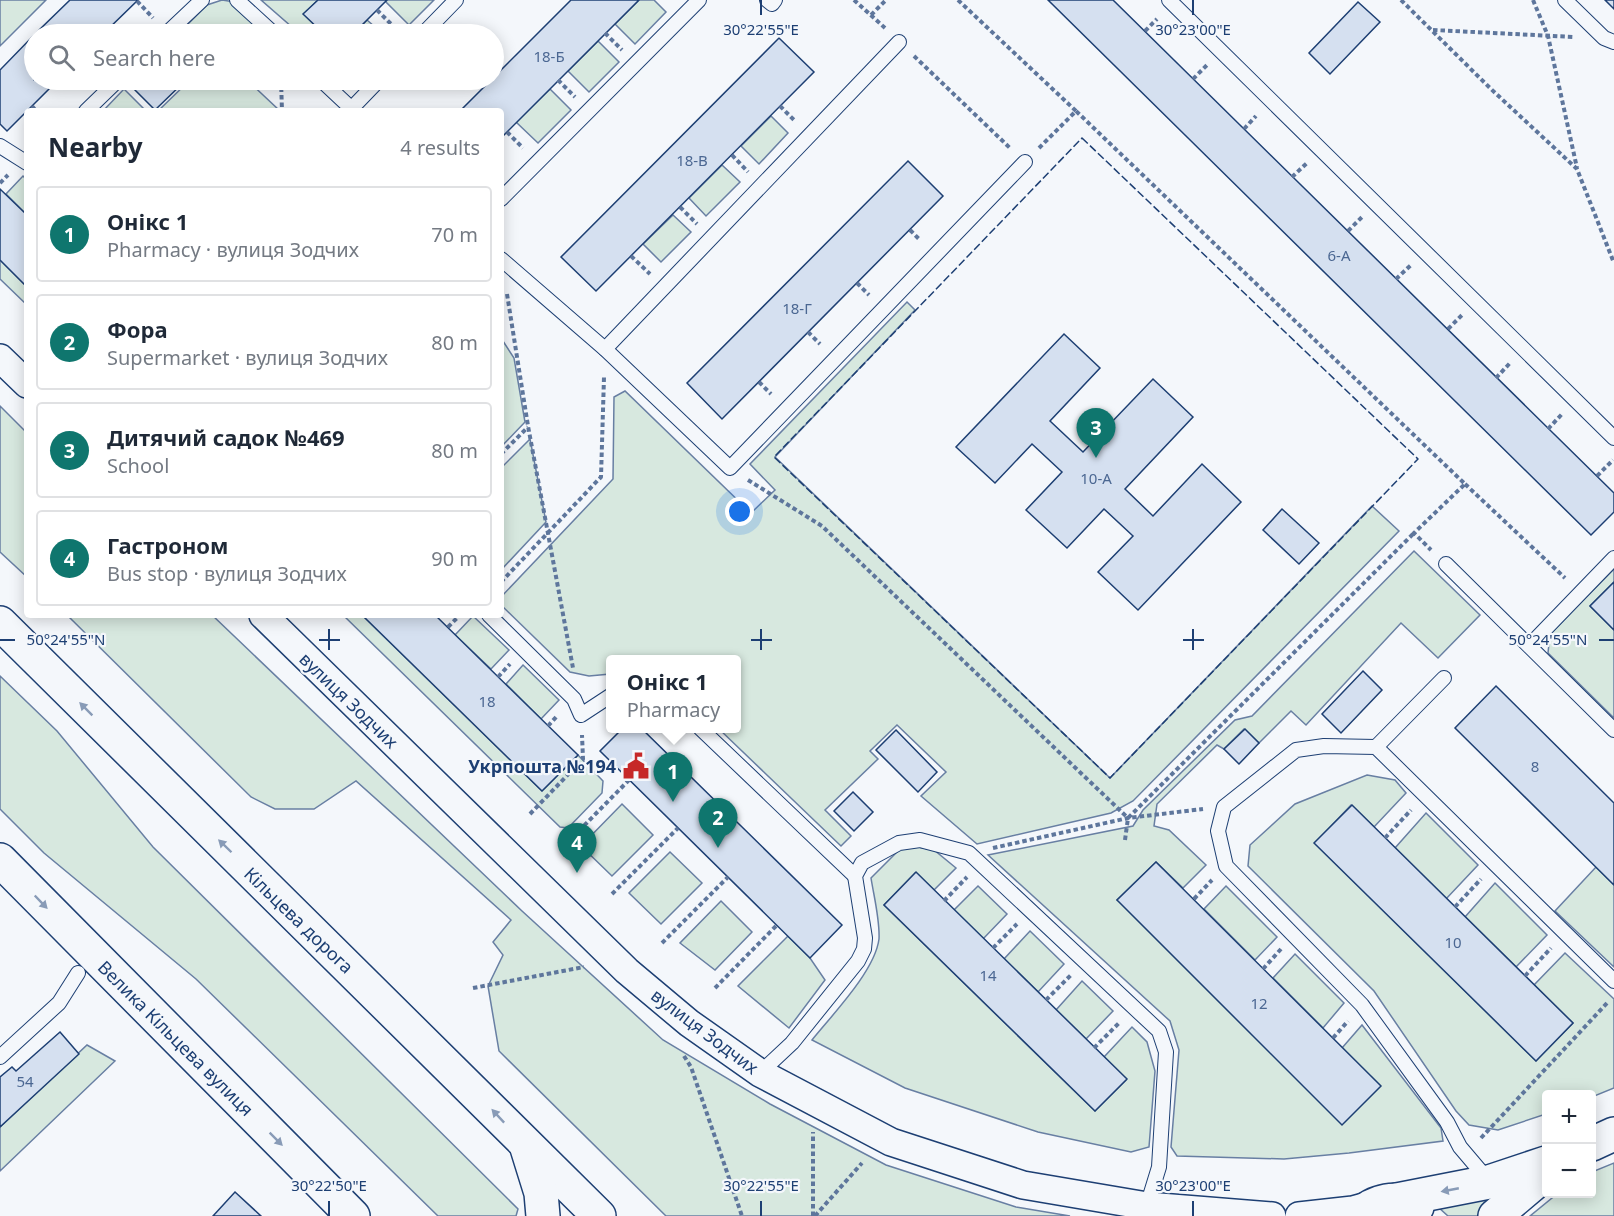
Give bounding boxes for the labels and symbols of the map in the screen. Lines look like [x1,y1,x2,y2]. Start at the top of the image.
text: 30°22'55"E [723,19,799,39]
text: 30°23'00"E [1155,19,1231,39]
house number: 18-Б [533,46,565,66]
house number: 18-В [676,150,708,170]
house number: 6-А [1328,245,1351,265]
house number: 18-Г [782,298,812,318]
pin: 3 [1076,408,1116,458]
house number: 10-А [1080,468,1112,488]
your location [725,497,754,526]
text: 50°24'55"N [27,629,105,649]
text: 50°24'55"N [1509,629,1587,649]
street label: вулиця Зодчих [295,647,404,754]
house number: 18 [478,691,496,711]
one-way arrow [80,702,94,716]
public building icon: Укрпошта №194 [621,751,651,781]
pin: 1 [654,752,692,802]
place label: Укрпошта №194 [468,754,616,778]
house number: 8 [1531,756,1539,776]
pin: 2 [698,798,738,848]
pin: 4 [558,824,596,873]
one-way arrow [218,840,232,854]
street label: Кільцева дорога [239,862,359,978]
one-way arrow [34,895,48,910]
house number: 10 [1444,932,1462,952]
street label: Велика Кільцева вулиця [93,955,259,1121]
house number: 14 [979,965,997,985]
street label: вулиця Зодчих [647,983,764,1080]
house number: 12 [1250,993,1268,1013]
house number: 54 [16,1071,34,1091]
one-way arrow [491,1108,505,1123]
one-way arrow [269,1131,283,1145]
text: 30°22'50"E [291,1175,367,1195]
text: 30°22'55"E [723,1175,799,1195]
text: 30°23'00"E [1155,1175,1231,1195]
one-way arrow [1440,1186,1459,1195]

